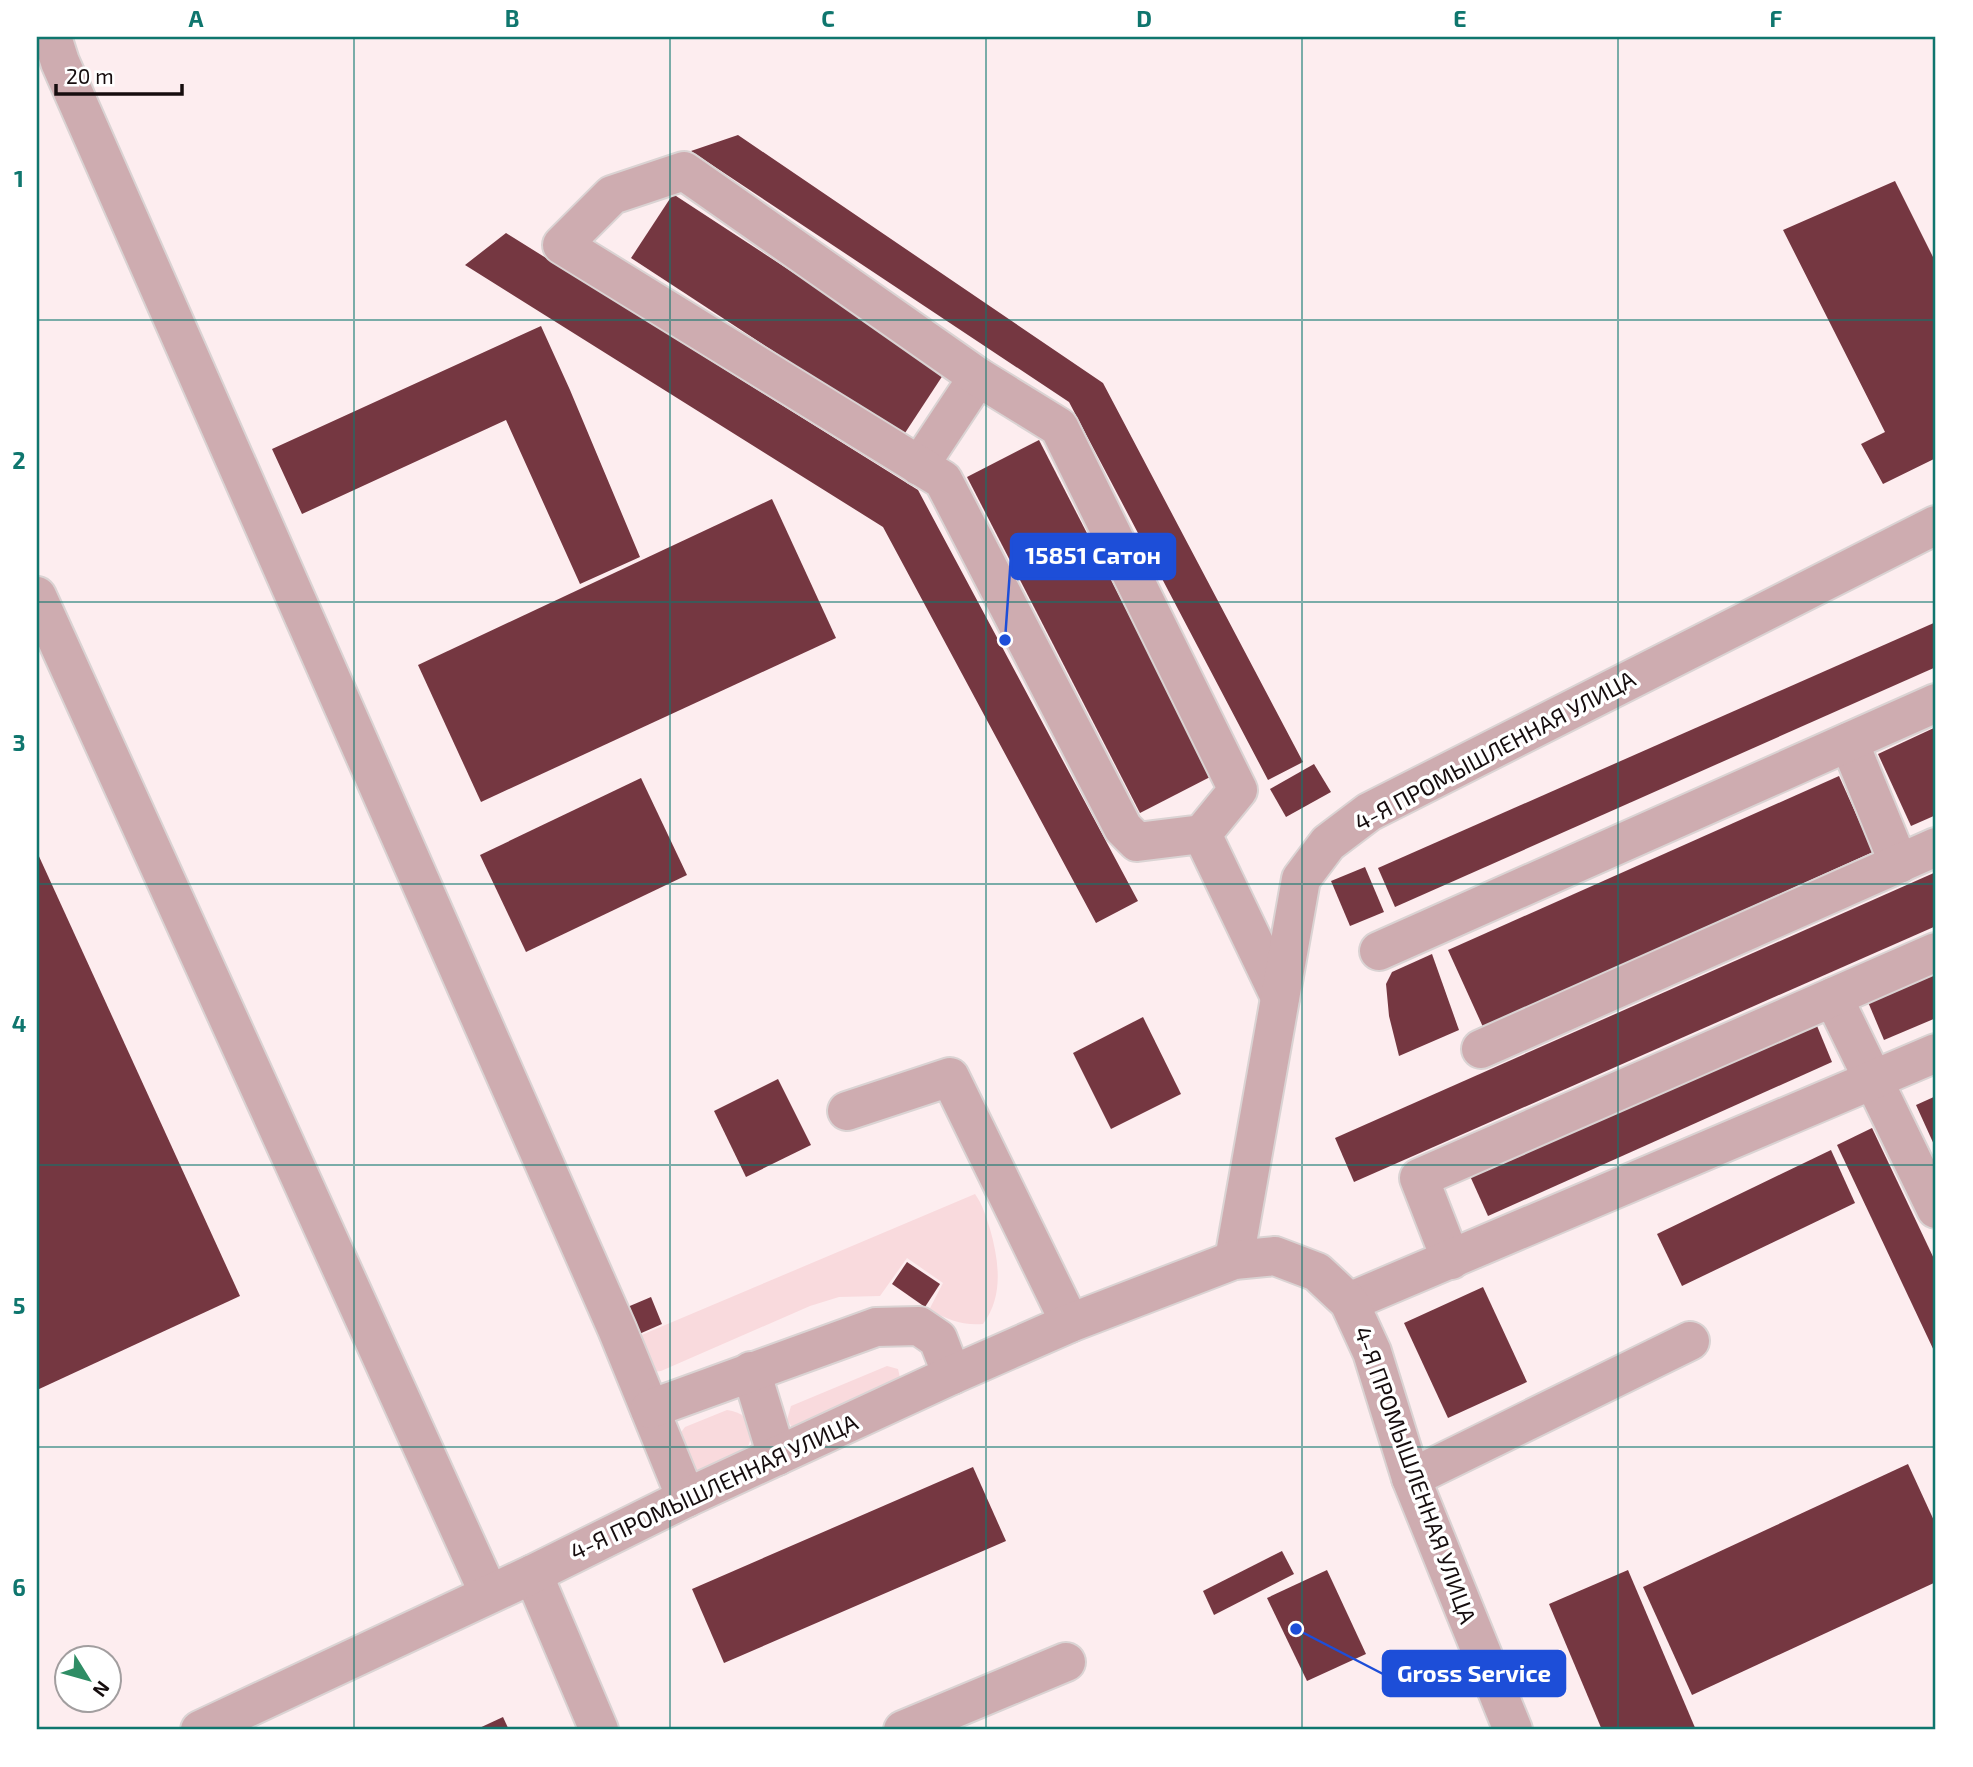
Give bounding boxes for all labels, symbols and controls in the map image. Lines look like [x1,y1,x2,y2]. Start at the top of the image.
text: A [188,4,204,32]
text: B [505,4,519,32]
text: C [821,4,835,32]
text: D [1136,4,1152,32]
text: E [1453,4,1467,32]
text: F [1770,4,1783,32]
scale bar [56,52,182,96]
text: 20 m [66,63,114,88]
text: 1 [14,164,24,192]
text: 2 [12,446,26,474]
callout: 15851 Сатон [1011,534,1175,579]
text: 15851 Сатон [1025,540,1161,569]
street label: 4-Я ПРОМЫШЛЕННАЯ УЛИЦА [1349,664,1640,836]
text: 3 [12,728,26,756]
text: 4 [12,1009,26,1037]
text: 5 [13,1291,25,1319]
street label: 4-Я ПРОМЫШЛЕННАЯ УЛИЦА [1349,1322,1483,1628]
street label: 4-Я ПРОМЫШЛЕННАЯ УЛИЦА [565,1407,862,1565]
text: 6 [12,1573,26,1601]
north arrow [52,1644,122,1714]
callout: Gross Service [1383,1651,1565,1696]
text: Gross Service [1397,1658,1551,1687]
text: N [89,1677,115,1702]

